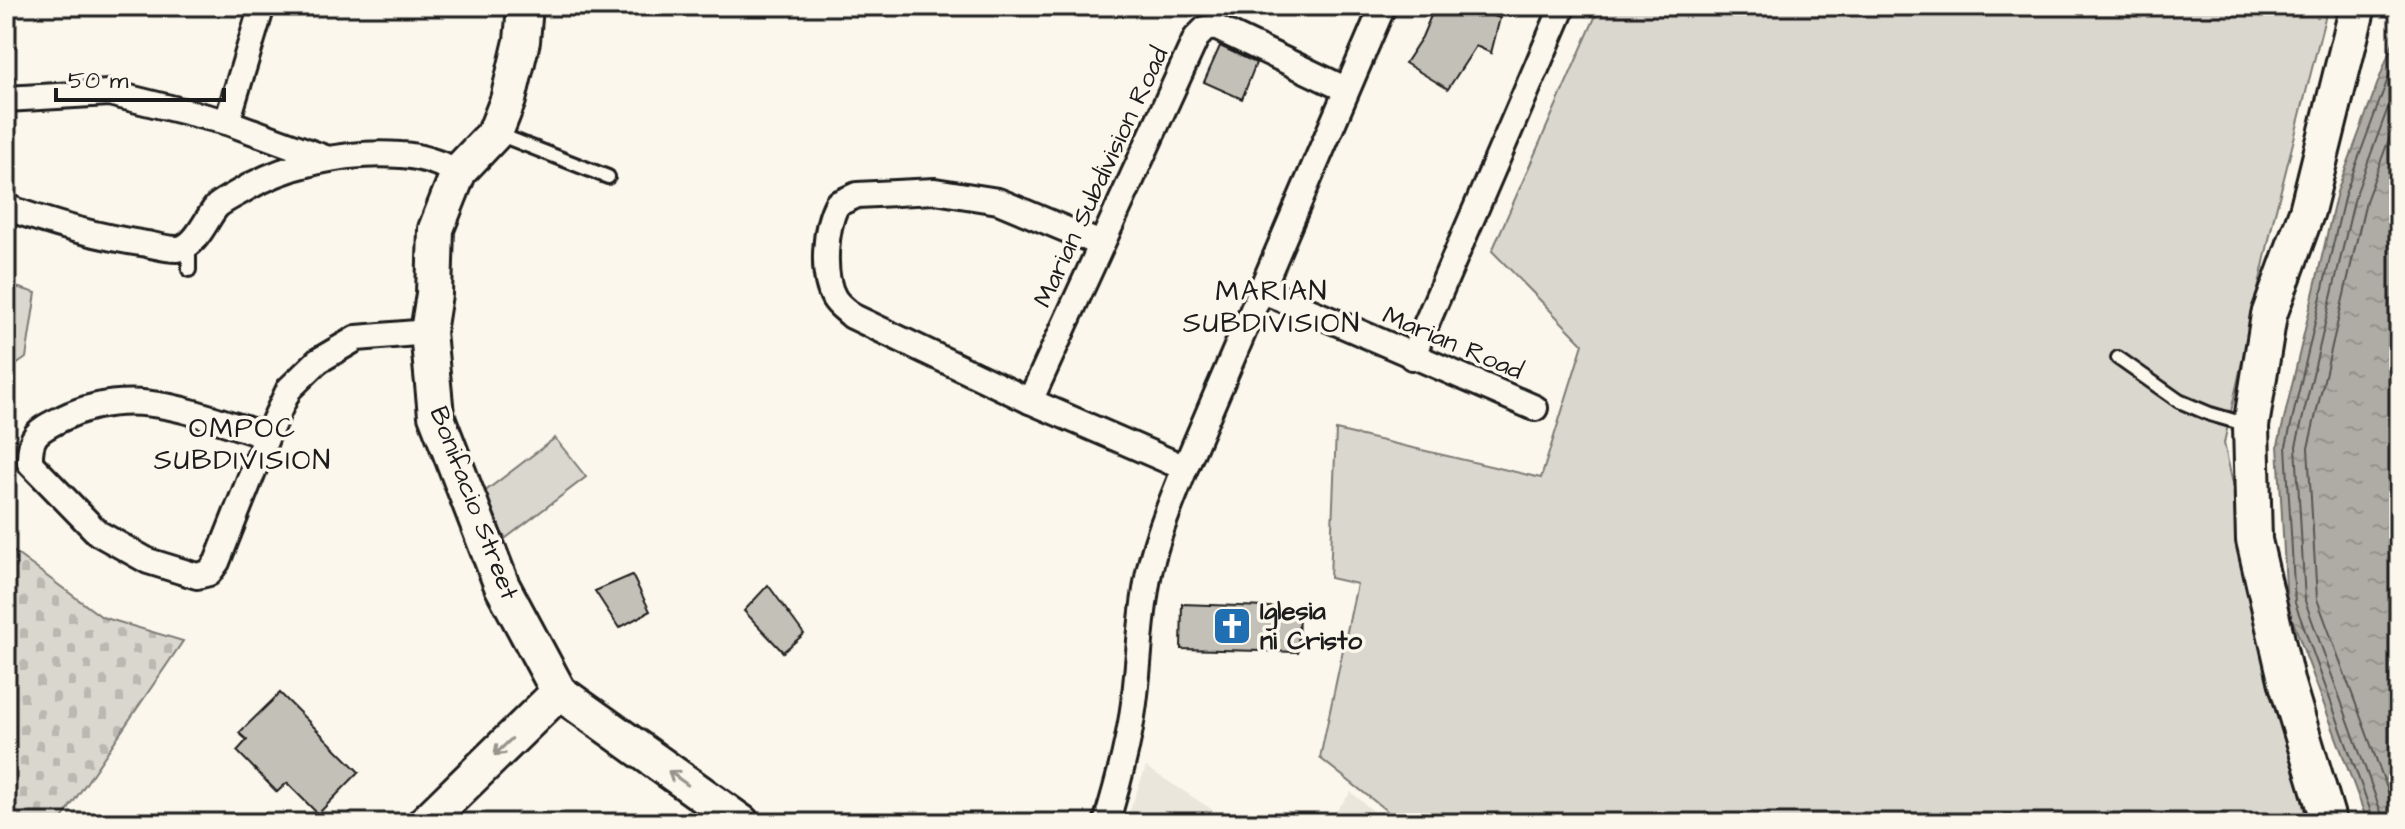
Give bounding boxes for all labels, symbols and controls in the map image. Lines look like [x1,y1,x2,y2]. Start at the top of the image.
street label: Marian Subdivision Road [1025,41,1177,313]
scale bar [56,52,224,102]
text: 50 m [68,64,129,98]
district label: MARIAN SUBDIVISION [1183,272,1361,343]
street label: Marian Road [1377,297,1529,389]
street label: Bonifacio Street [421,401,528,605]
district label: OMPOC SUBDIVISION [154,409,332,480]
place label: Iglesia ni Cristo [1260,593,1363,659]
church icon: Iglesia ni Cristo [1211,605,1253,647]
one-way arrow [494,737,513,756]
one-way arrow [668,770,690,786]

